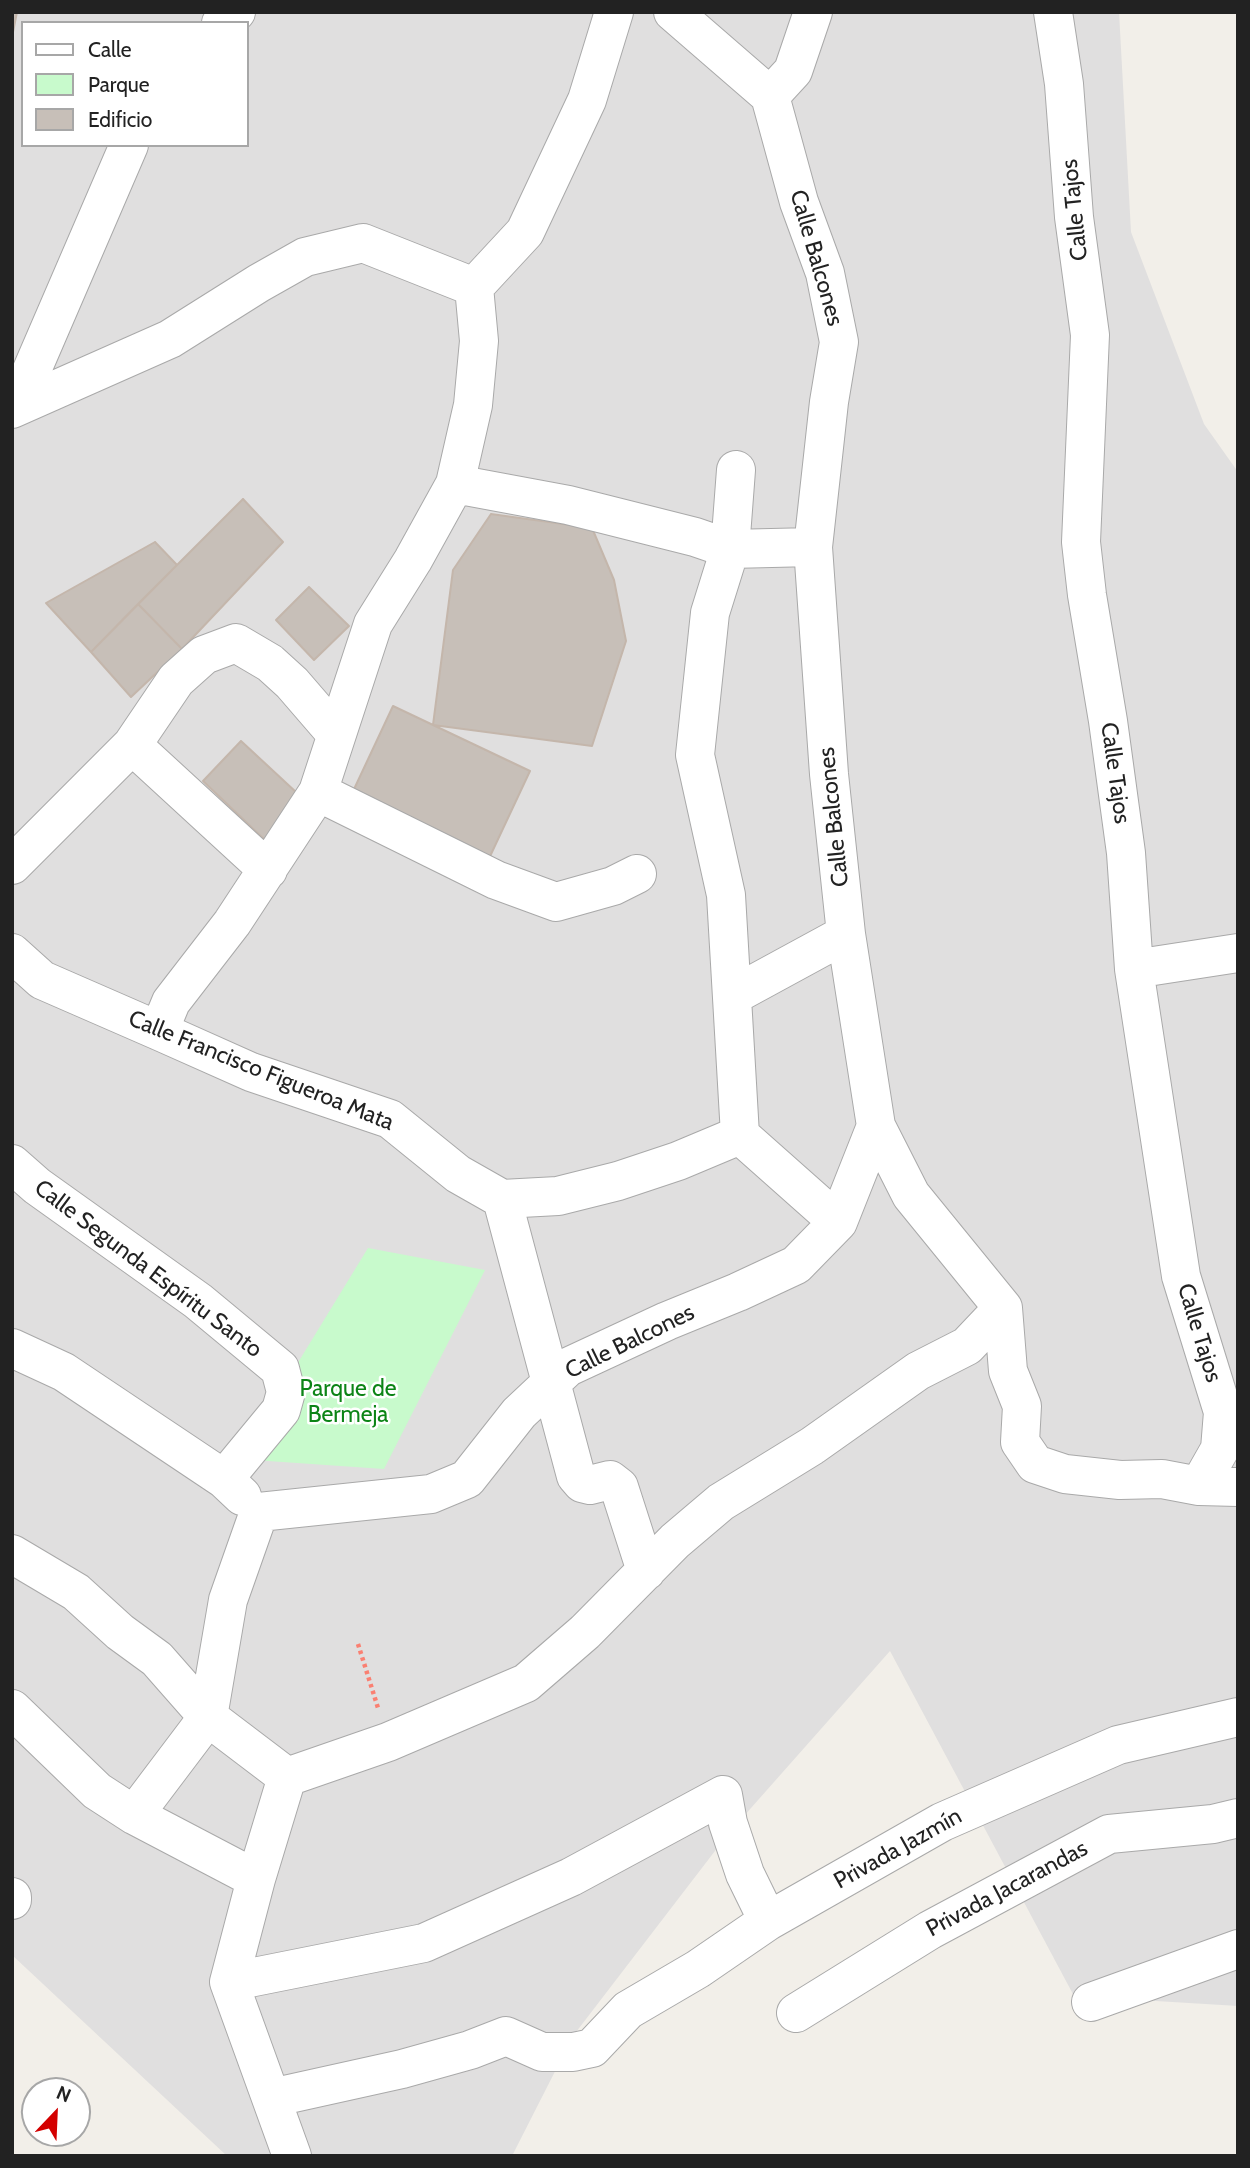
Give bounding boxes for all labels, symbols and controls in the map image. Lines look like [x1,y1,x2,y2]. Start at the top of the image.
legend [21,21,248,147]
text: Calle [88,37,132,62]
text: Parque [88,72,150,97]
text: Edificio [88,107,152,132]
street label: Calle Tajos [1056,158,1094,262]
street label: Calle Balcones [783,187,849,329]
street label: Calle Tajos [1094,721,1136,825]
street label: Calle Balcones [813,746,855,888]
street label: Calle Francisco Figueroa Mata [124,1005,398,1137]
street label: Calle Segunda Espíritu Santo [29,1174,267,1364]
street label: Calle Tajos [1171,1280,1227,1386]
street label: Calle Balcones [561,1299,699,1385]
park label: Parque de Bermeja [299,1375,397,1429]
street label: Privada Jazmín [829,1803,967,1895]
street label: Privada Jacarandas [922,1835,1092,1943]
north arrow [21,2077,91,2147]
text: N [53,2081,74,2107]

